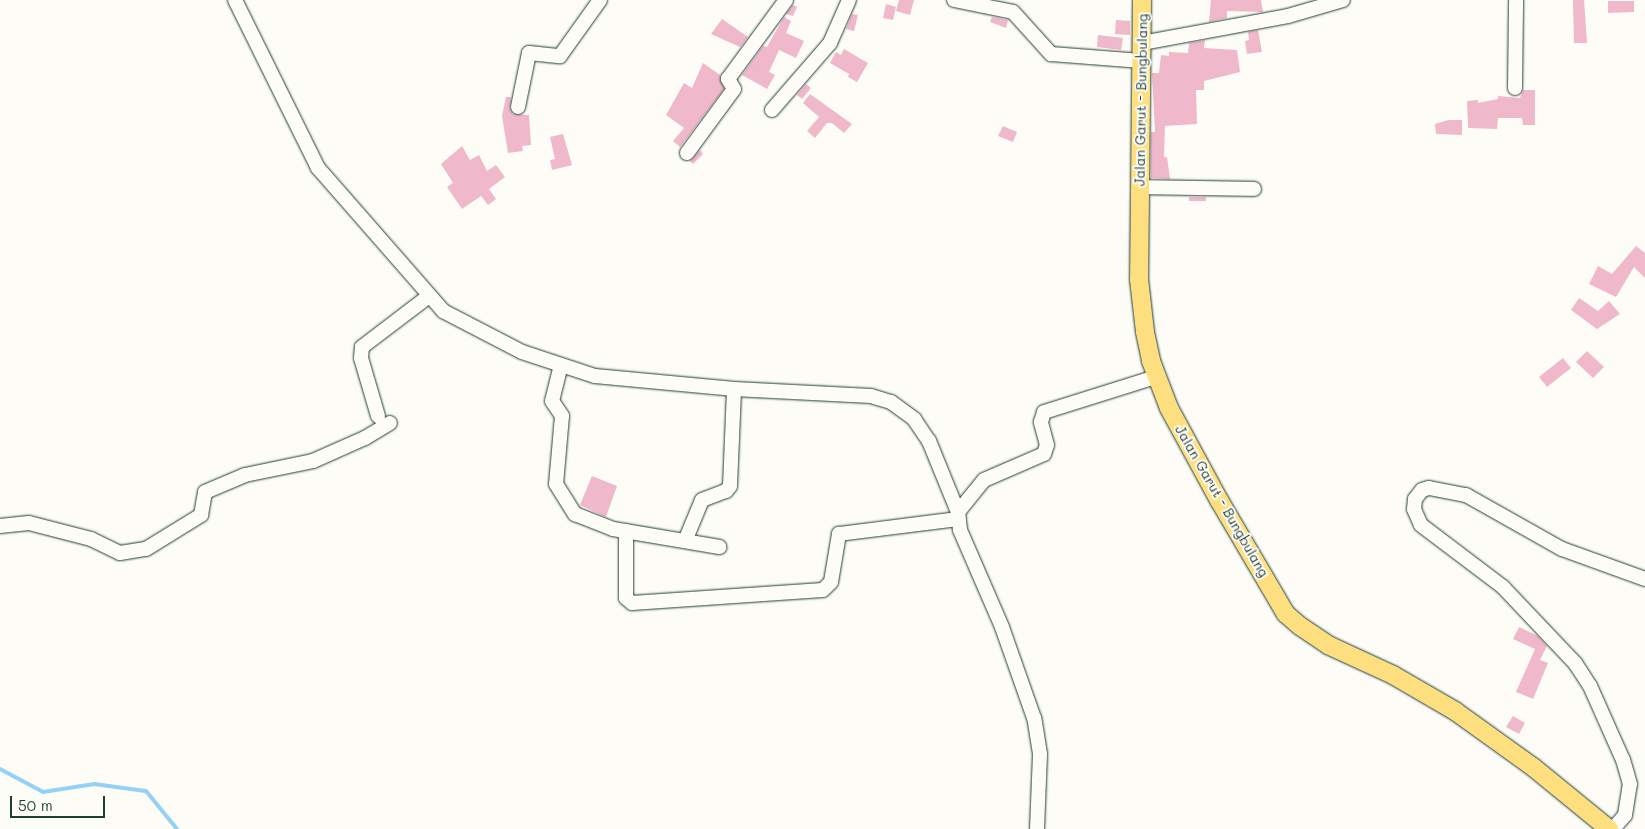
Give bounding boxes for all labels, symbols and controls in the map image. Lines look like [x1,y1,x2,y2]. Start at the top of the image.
street label: Jalan Garut - Bungbulang [1131,14,1151,186]
street label: Jalan Garut - Bungbulang [1172,422,1272,580]
scale bar [12,786,108,818]
text: 50 m [18,795,53,815]

